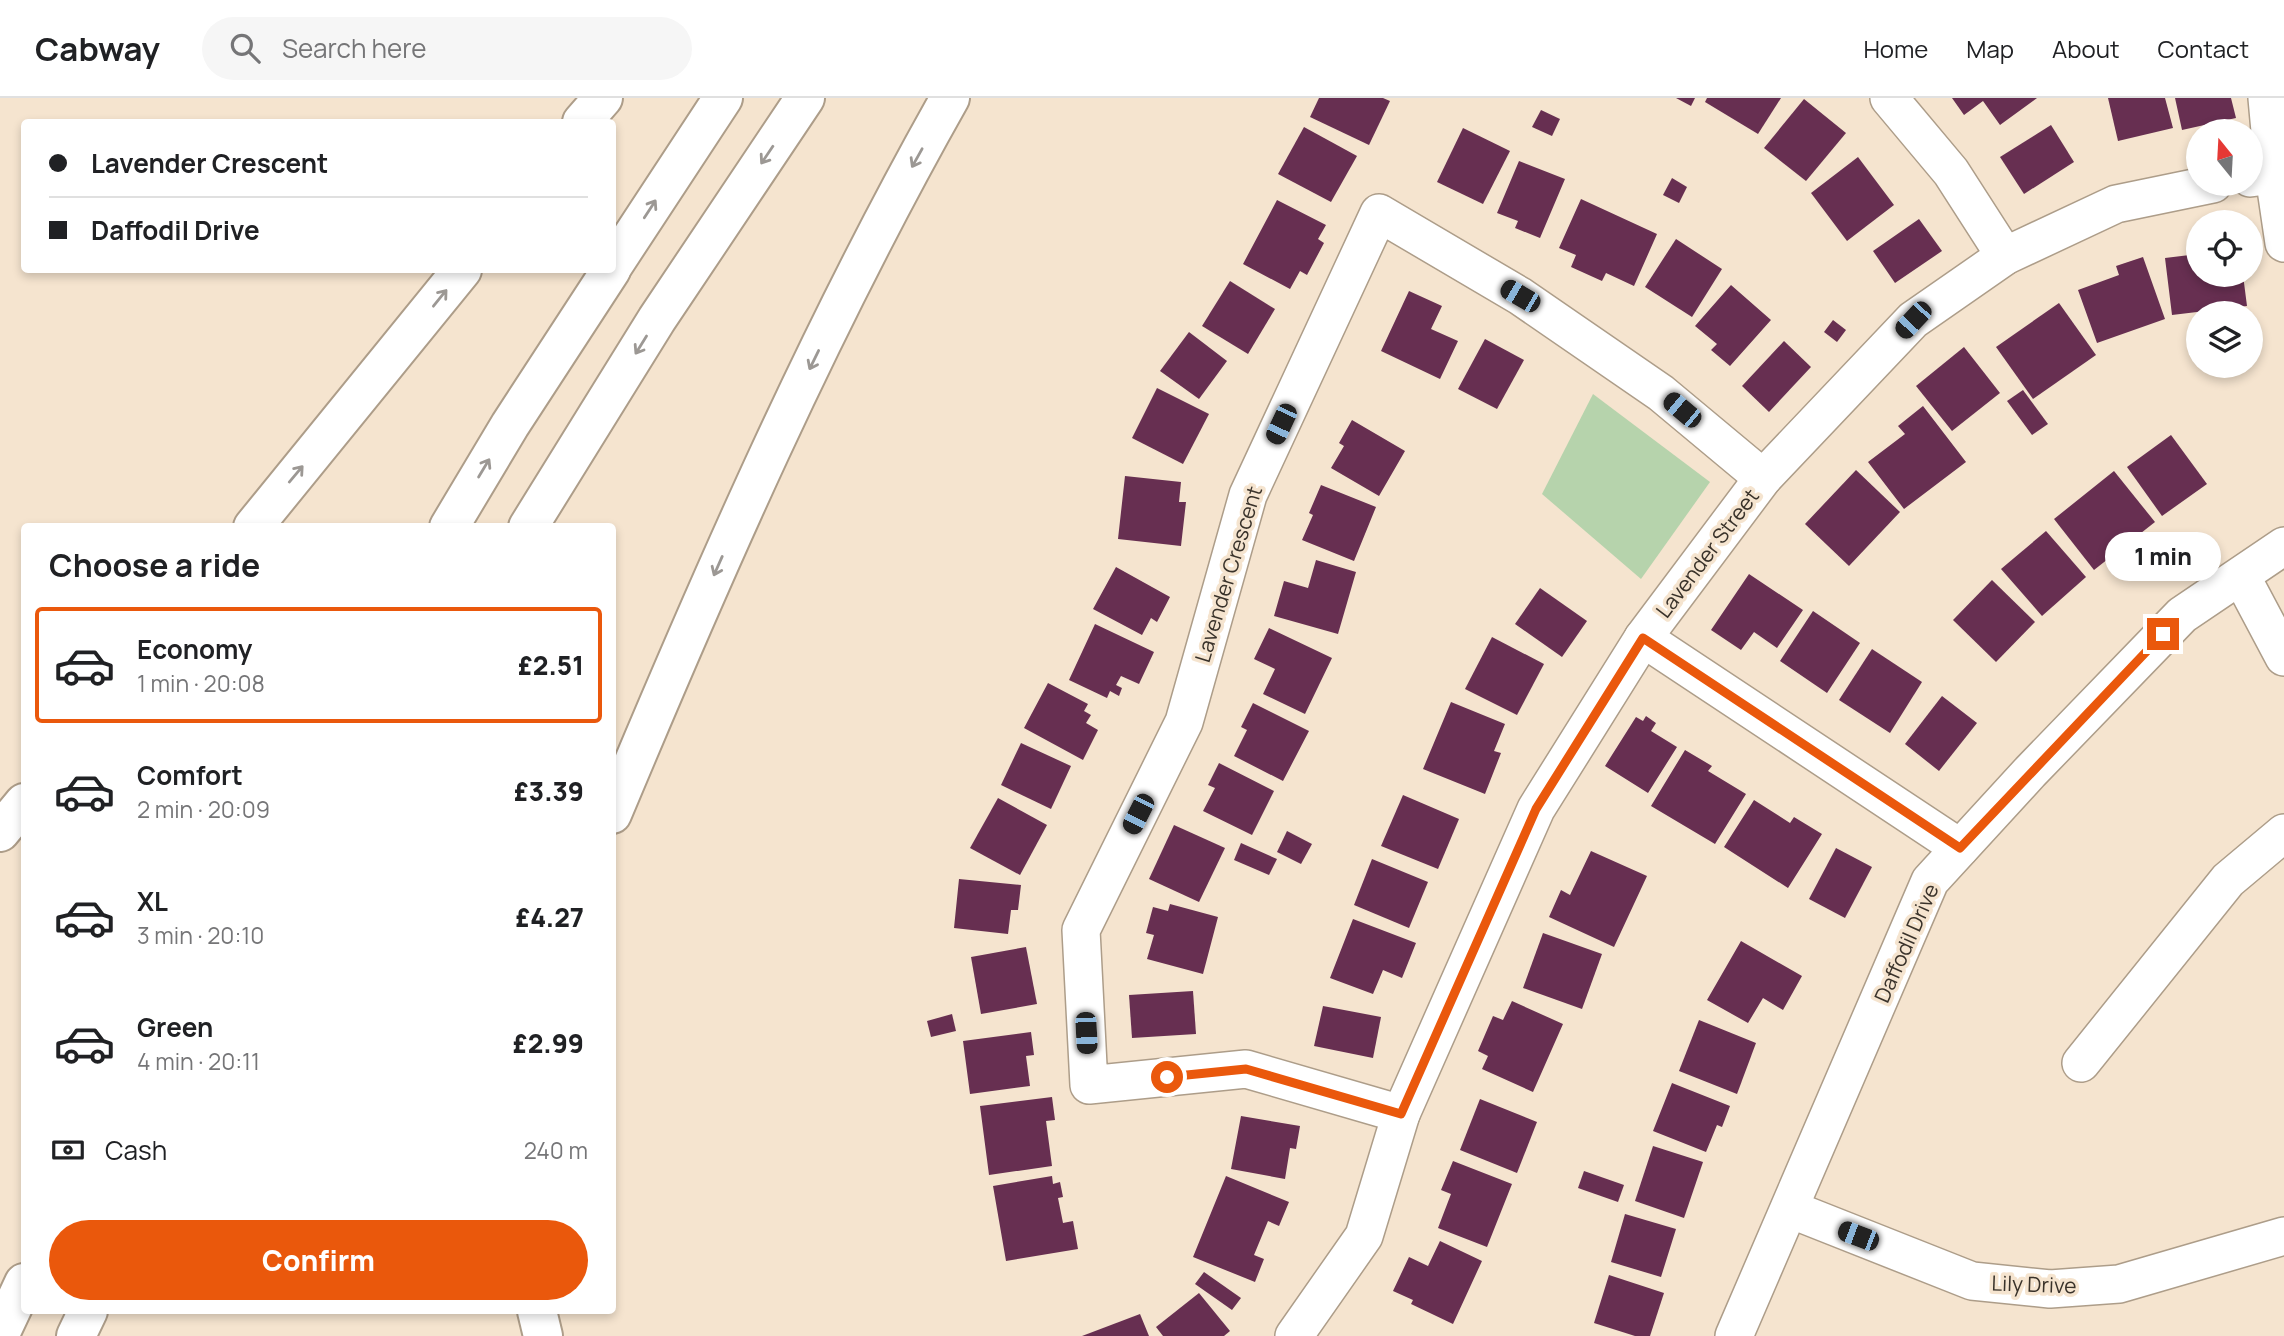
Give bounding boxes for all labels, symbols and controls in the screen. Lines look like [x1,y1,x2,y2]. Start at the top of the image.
search box [202,17,692,80]
text: Cabway [35,26,160,71]
icon: search [226,29,264,67]
text: Search here [282,30,427,66]
text: Home [1863,32,1928,65]
text: Map [1966,32,2014,65]
text: About [2052,32,2120,65]
text: Contact [2158,32,2249,65]
north arrow [2186,119,2263,196]
map controls [2186,119,2263,378]
one-way arrow [759,144,773,164]
text: Lavender Crescent [91,145,328,181]
one-way arrow [910,147,924,167]
one-way arrow [643,200,657,220]
button: locate [2186,210,2263,287]
text: Daffodil Drive [91,212,260,248]
car [1497,276,1544,316]
one-way arrow [432,289,447,307]
car [1891,297,1936,343]
button: layers [2186,301,2263,378]
one-way arrow [634,334,648,354]
one-way arrow [806,349,820,370]
car [1660,388,1705,432]
car [1263,401,1300,447]
one-way arrow [477,459,491,479]
one-way arrow [288,466,304,484]
street label: Lavender Crescent [1188,482,1268,666]
street label: Lavender Street [1649,483,1765,623]
callout: 1 min [2105,532,2221,582]
text: 1 min [2134,540,2192,572]
text: Choose a ride [49,543,260,587]
one-way arrow [710,555,723,577]
route end [2147,618,2179,650]
text: Economy [137,631,252,667]
icon: car [53,634,116,697]
text: £2.51 [518,647,584,683]
text: 1 min · 20:08 [137,667,265,699]
text: Comfort [137,757,243,793]
icon: car [53,760,116,823]
text: £3.39 [514,773,584,809]
car [1120,791,1157,837]
text: 2 min · 20:09 [137,793,270,825]
street label: Daffodil Drive [1867,879,1945,1007]
text: XL [137,883,168,919]
icon: car [53,886,116,949]
text: £4.27 [516,899,584,935]
text: 3 min · 20:10 [137,919,264,951]
text: Green [137,1009,213,1045]
car [1075,1011,1098,1055]
icon: car [53,1012,116,1075]
text: £2.99 [513,1025,584,1061]
text: 4 min · 20:11 [137,1045,260,1077]
route start [1151,1061,1183,1093]
icon: cash [49,1131,87,1169]
text: Cash [105,1132,167,1168]
text: 240 m [524,1134,588,1166]
car [1835,1219,1882,1253]
button: Confirm [49,1220,588,1300]
street label: Lily Drive [1991,1269,2077,1299]

